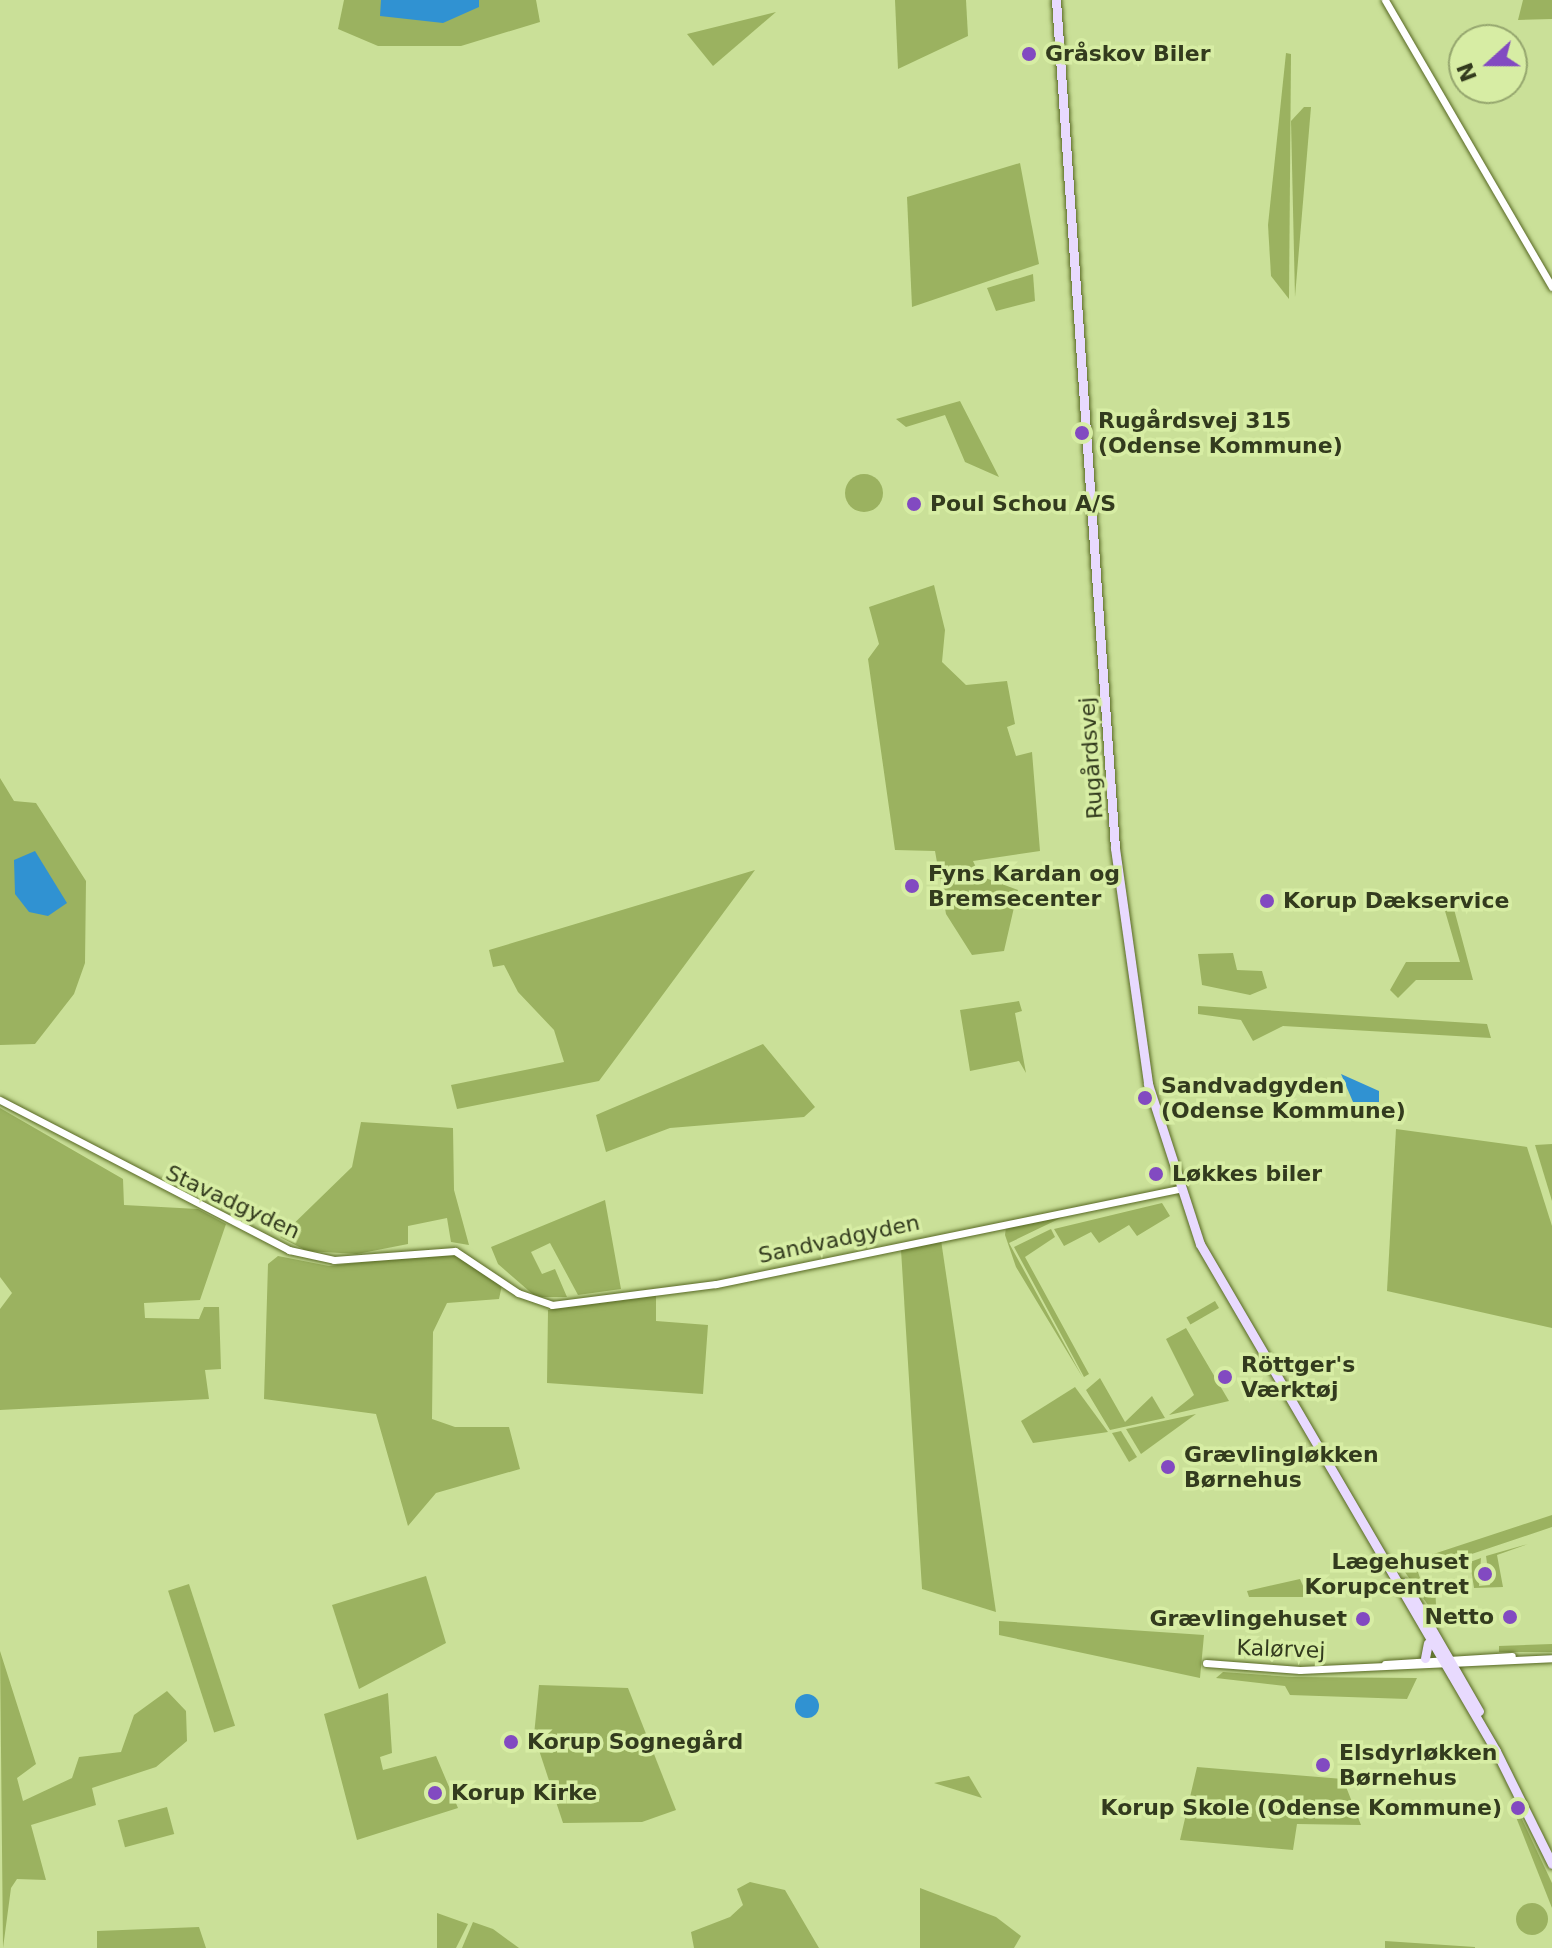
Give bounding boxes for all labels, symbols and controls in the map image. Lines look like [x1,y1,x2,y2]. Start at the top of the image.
north arrow [1448,24,1528,104]
place label: Gråskov Biler [1045,41,1211,67]
marker: Gråskov Biler [1020,45,1038,63]
text: N [1452,59,1482,85]
place label: Rugårdsvej 315 (Odense Kommune) [1098,407,1343,458]
marker: Rugårdsvej 315 (Odense Kommune) [1073,424,1091,442]
place label: Poul Schou A/S [930,491,1116,517]
marker: Poul Schou A/S [905,495,923,513]
street label: Rugårdsvej [1074,696,1108,820]
place label: Fyns Kardan og Bremsecenter [928,860,1120,912]
marker: Fyns Kardan og Bremsecenter [903,877,921,895]
place label: Korup Dækservice [1283,888,1509,914]
marker: Korup Dækservice [1258,892,1276,910]
place label: Sandvadgyden (Odense Kommune) [1161,1072,1406,1124]
marker: Sandvadgyden (Odense Kommune) [1136,1089,1154,1107]
street label: Stavadgyden [162,1159,304,1245]
place label: Løkkes biler [1172,1161,1322,1187]
marker: Løkkes biler [1147,1165,1165,1183]
street label: Sandvadgyden [756,1209,922,1269]
place label: Röttger's Værktøj [1241,1351,1355,1402]
marker: Röttger's Værktøj [1216,1368,1234,1386]
place label: Grævlingløkken Børnehus [1184,1441,1379,1492]
marker: Grævlingløkken Børnehus [1159,1458,1177,1476]
place label: Lægehuset Korupcentret [1305,1548,1469,1600]
marker: Lægehuset Korupcentret [1476,1565,1494,1583]
place label: Netto [1425,1604,1494,1630]
place label: Grævlingehuset [1149,1606,1347,1632]
marker: Netto [1501,1608,1519,1626]
marker: Grævlingehuset [1354,1610,1372,1628]
street label: Kalørvej [1236,1634,1326,1664]
place label: Korup Sognegård [527,1729,743,1755]
marker: Korup Sognegård [502,1733,520,1751]
place label: Elsdyrløkken Børnehus [1339,1739,1498,1790]
marker: Elsdyrløkken Børnehus [1314,1756,1332,1774]
place label: Korup Kirke [451,1780,597,1806]
marker: Korup Kirke [426,1784,444,1802]
place label: Korup Skole (Odense Kommune) [1100,1795,1502,1821]
marker: Korup Skole (Odense Kommune) [1509,1799,1527,1817]

